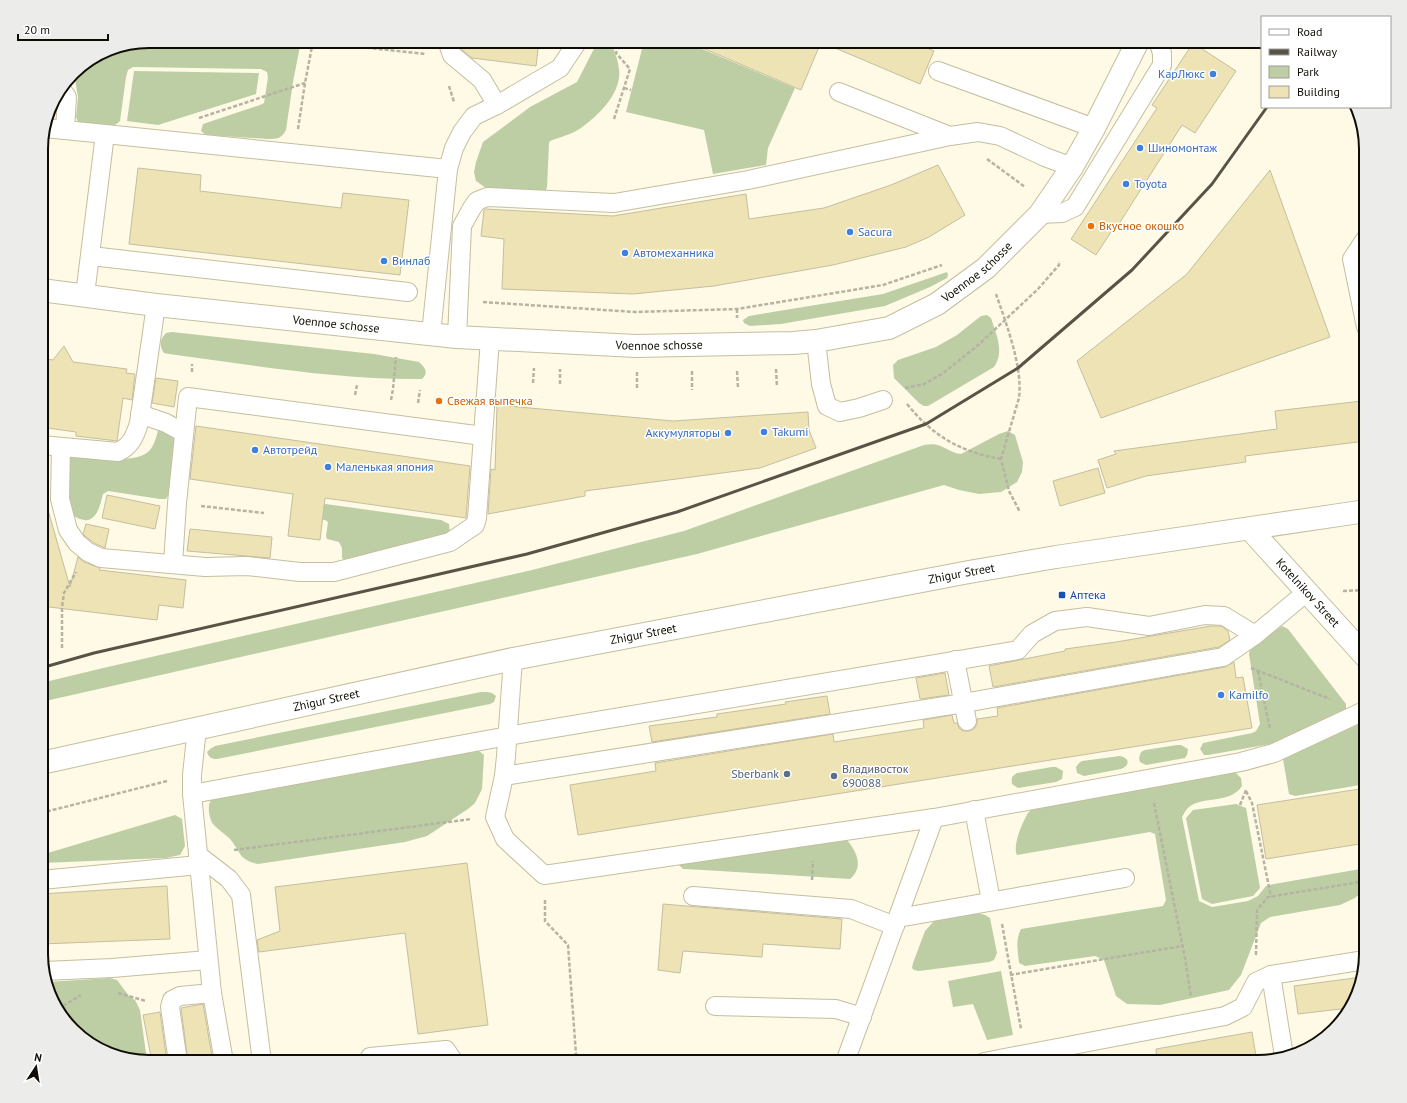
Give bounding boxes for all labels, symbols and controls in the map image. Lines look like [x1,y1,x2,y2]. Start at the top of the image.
scale bar [18,16,108,42]
legend [1261,16,1391,108]
text: 20 m [24,22,50,37]
text: Road [1297,24,1322,39]
text: Railway [1297,44,1337,59]
text: Park [1297,64,1319,79]
place label: КарЛюкс [1158,66,1206,81]
marker: КарЛюкс [1208,69,1218,79]
text: Building [1297,84,1340,99]
place label: Шиномонтаж [1148,140,1217,155]
marker: Шиномонтаж [1135,143,1145,153]
place label: Toyota [1134,176,1167,191]
marker: Toyota [1121,179,1131,189]
place label: Вкусное окошко [1099,218,1184,233]
marker: Вкусное окошко [1086,221,1096,231]
place label: Sacura [858,224,892,239]
marker: Sacura [845,227,855,237]
street label: Voennoe schosse [938,238,1015,306]
place label: Автомеханника [633,245,714,260]
marker: Автомеханника [620,248,630,258]
place label: Винлаб [392,253,430,268]
marker: Винлаб [379,256,389,266]
street label: Voennoe schosse [291,311,380,336]
street label: Voennoe schosse [614,337,703,353]
place label: Свежая выпечка [447,393,533,408]
marker: Свежая выпечка [434,396,444,406]
place label: Takumi [772,424,809,439]
place label: Аккумуляторы [646,425,720,440]
marker: Takumi [759,427,769,437]
marker: Аккумуляторы [723,428,733,438]
place label: Автотрейд [263,442,318,457]
marker: Автотрейд [250,445,260,455]
place label: Маленькая япония [336,459,434,474]
marker: Маленькая япония [323,462,333,472]
street label: Kotelnikov Street [1273,555,1343,630]
street label: Zhigur Street [927,560,996,587]
place label: Аптека [1070,587,1106,602]
marker: Аптека [1057,590,1067,600]
street label: Zhigur Street [609,620,678,647]
street label: Zhigur Street [292,685,361,714]
place label: Kamilfo [1229,687,1269,702]
marker: Kamilfo [1216,690,1226,700]
place label: Владивосток 690088 [842,761,909,790]
place label: Sberbank [731,766,779,781]
marker: Sberbank [782,769,792,779]
marker: Владивосток 690088 [829,771,839,781]
north arrow [16,1047,56,1087]
text: N [33,1050,43,1065]

